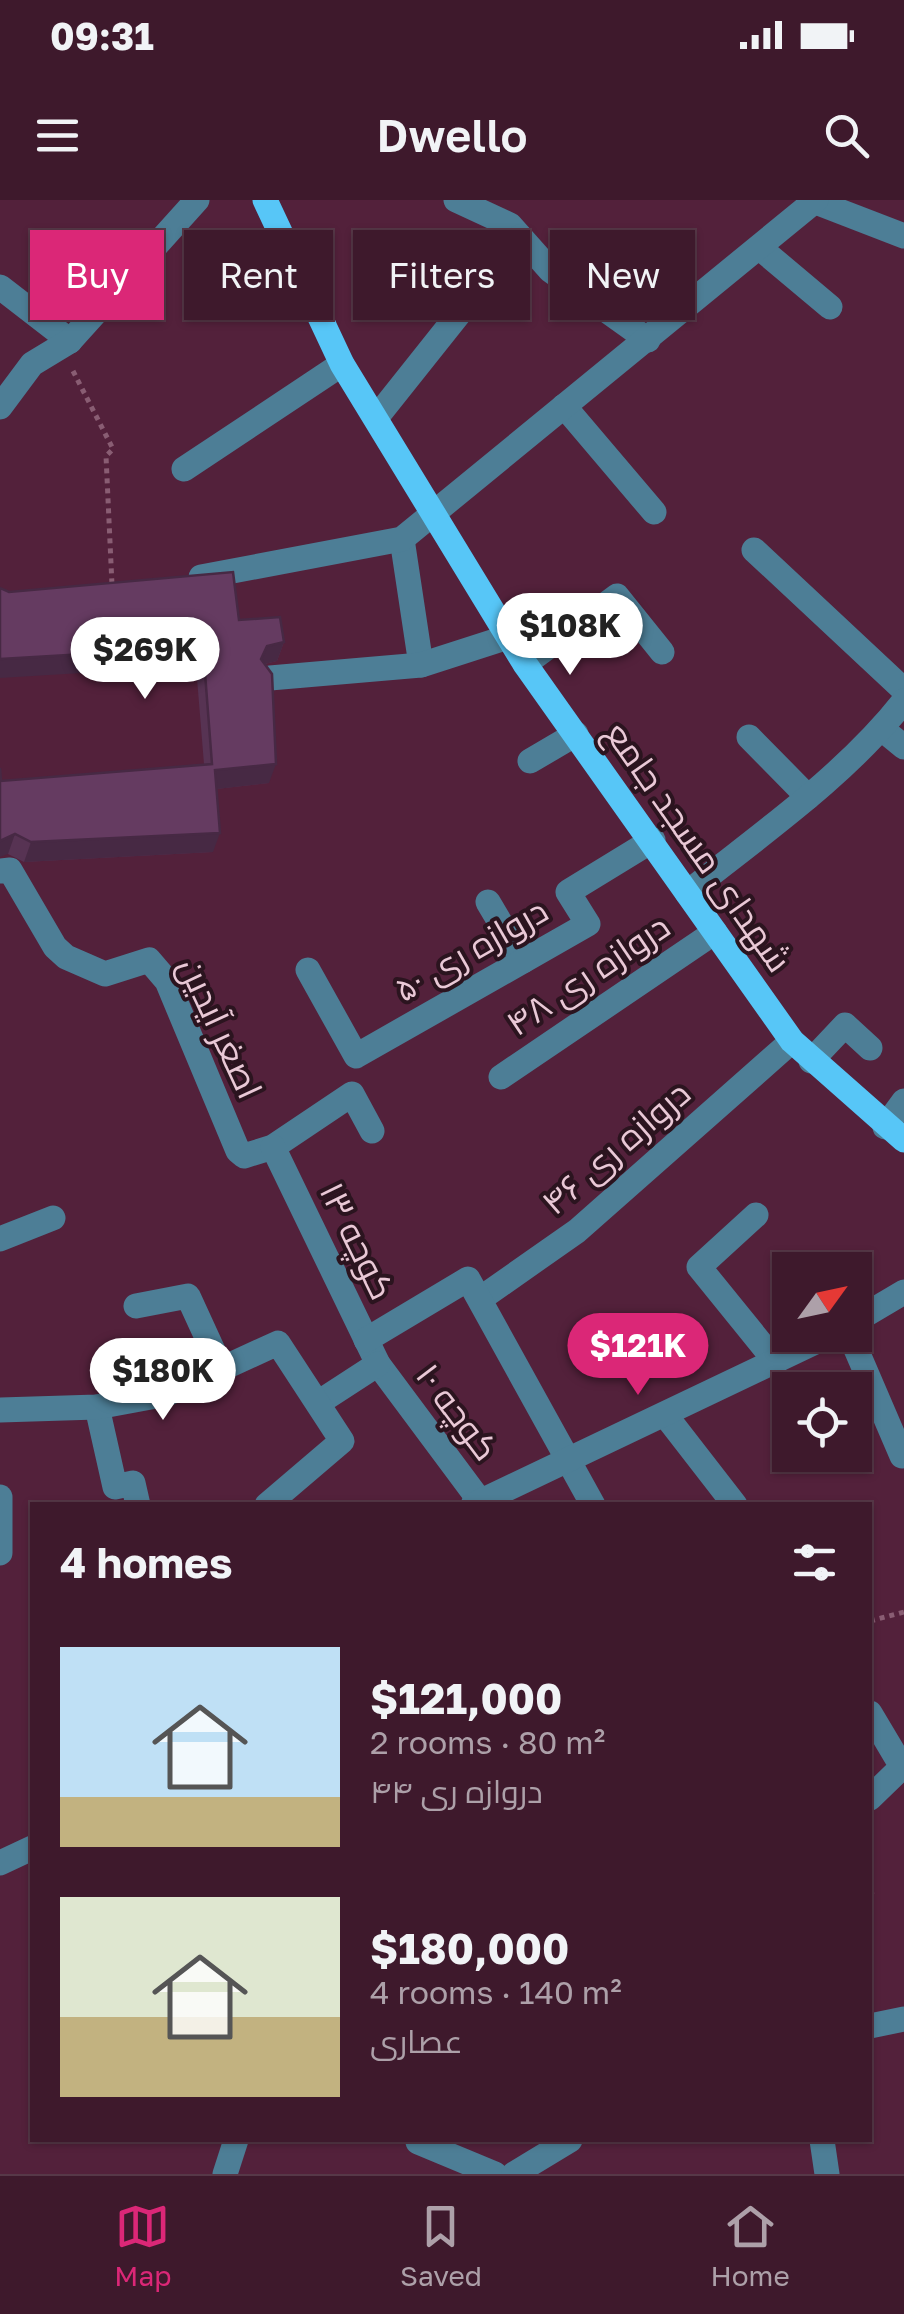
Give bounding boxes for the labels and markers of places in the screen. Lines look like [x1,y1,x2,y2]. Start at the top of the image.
pin: $108K [500,593,640,678]
pin: $269K [75,617,215,702]
pin: $121K [568,1313,708,1398]
pin: $180K [93,1338,233,1423]

